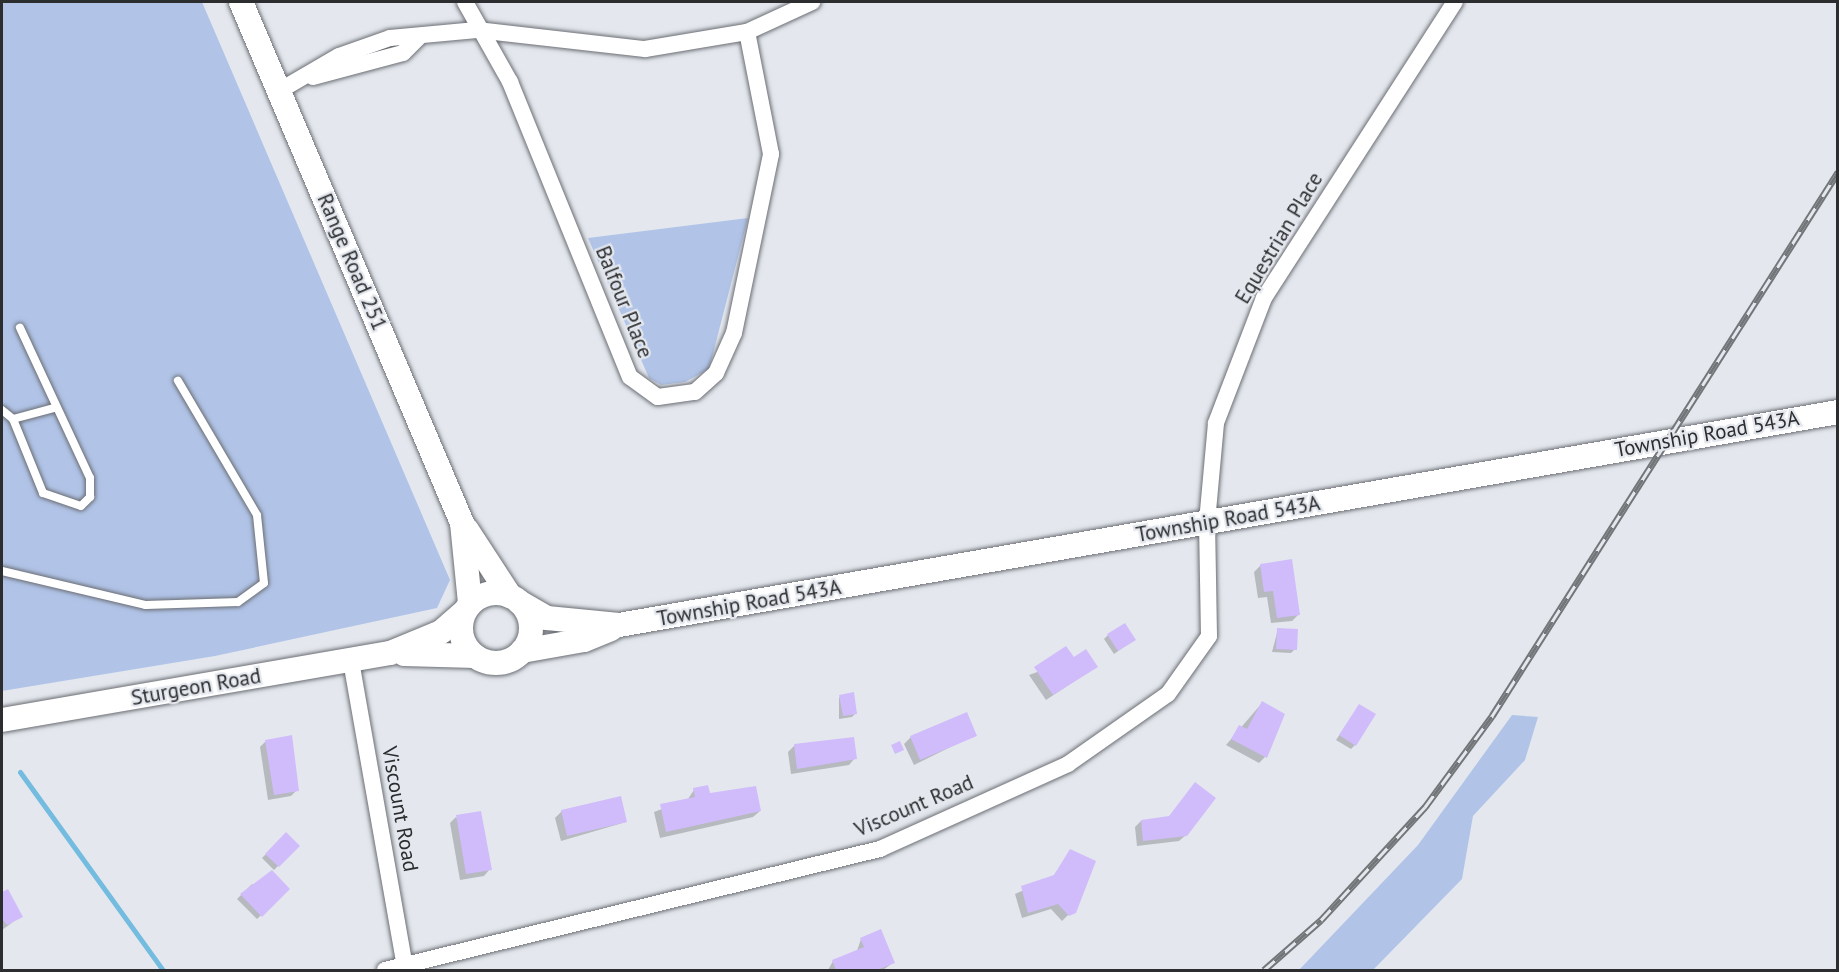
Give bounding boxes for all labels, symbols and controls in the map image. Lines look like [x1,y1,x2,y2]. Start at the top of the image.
street label: Equestrian Place [1230,168,1328,308]
street label: Range Road 251 [312,190,392,334]
street label: Balfour Place [590,242,658,362]
street label: Township Road 543A [1613,405,1801,463]
street label: Township Road 543A [1134,490,1322,548]
street label: Township Road 543A [655,574,843,632]
street label: Sturgeon Road [129,663,263,711]
street label: Viscount Road [377,744,423,874]
street label: Viscount Road [851,770,977,842]

